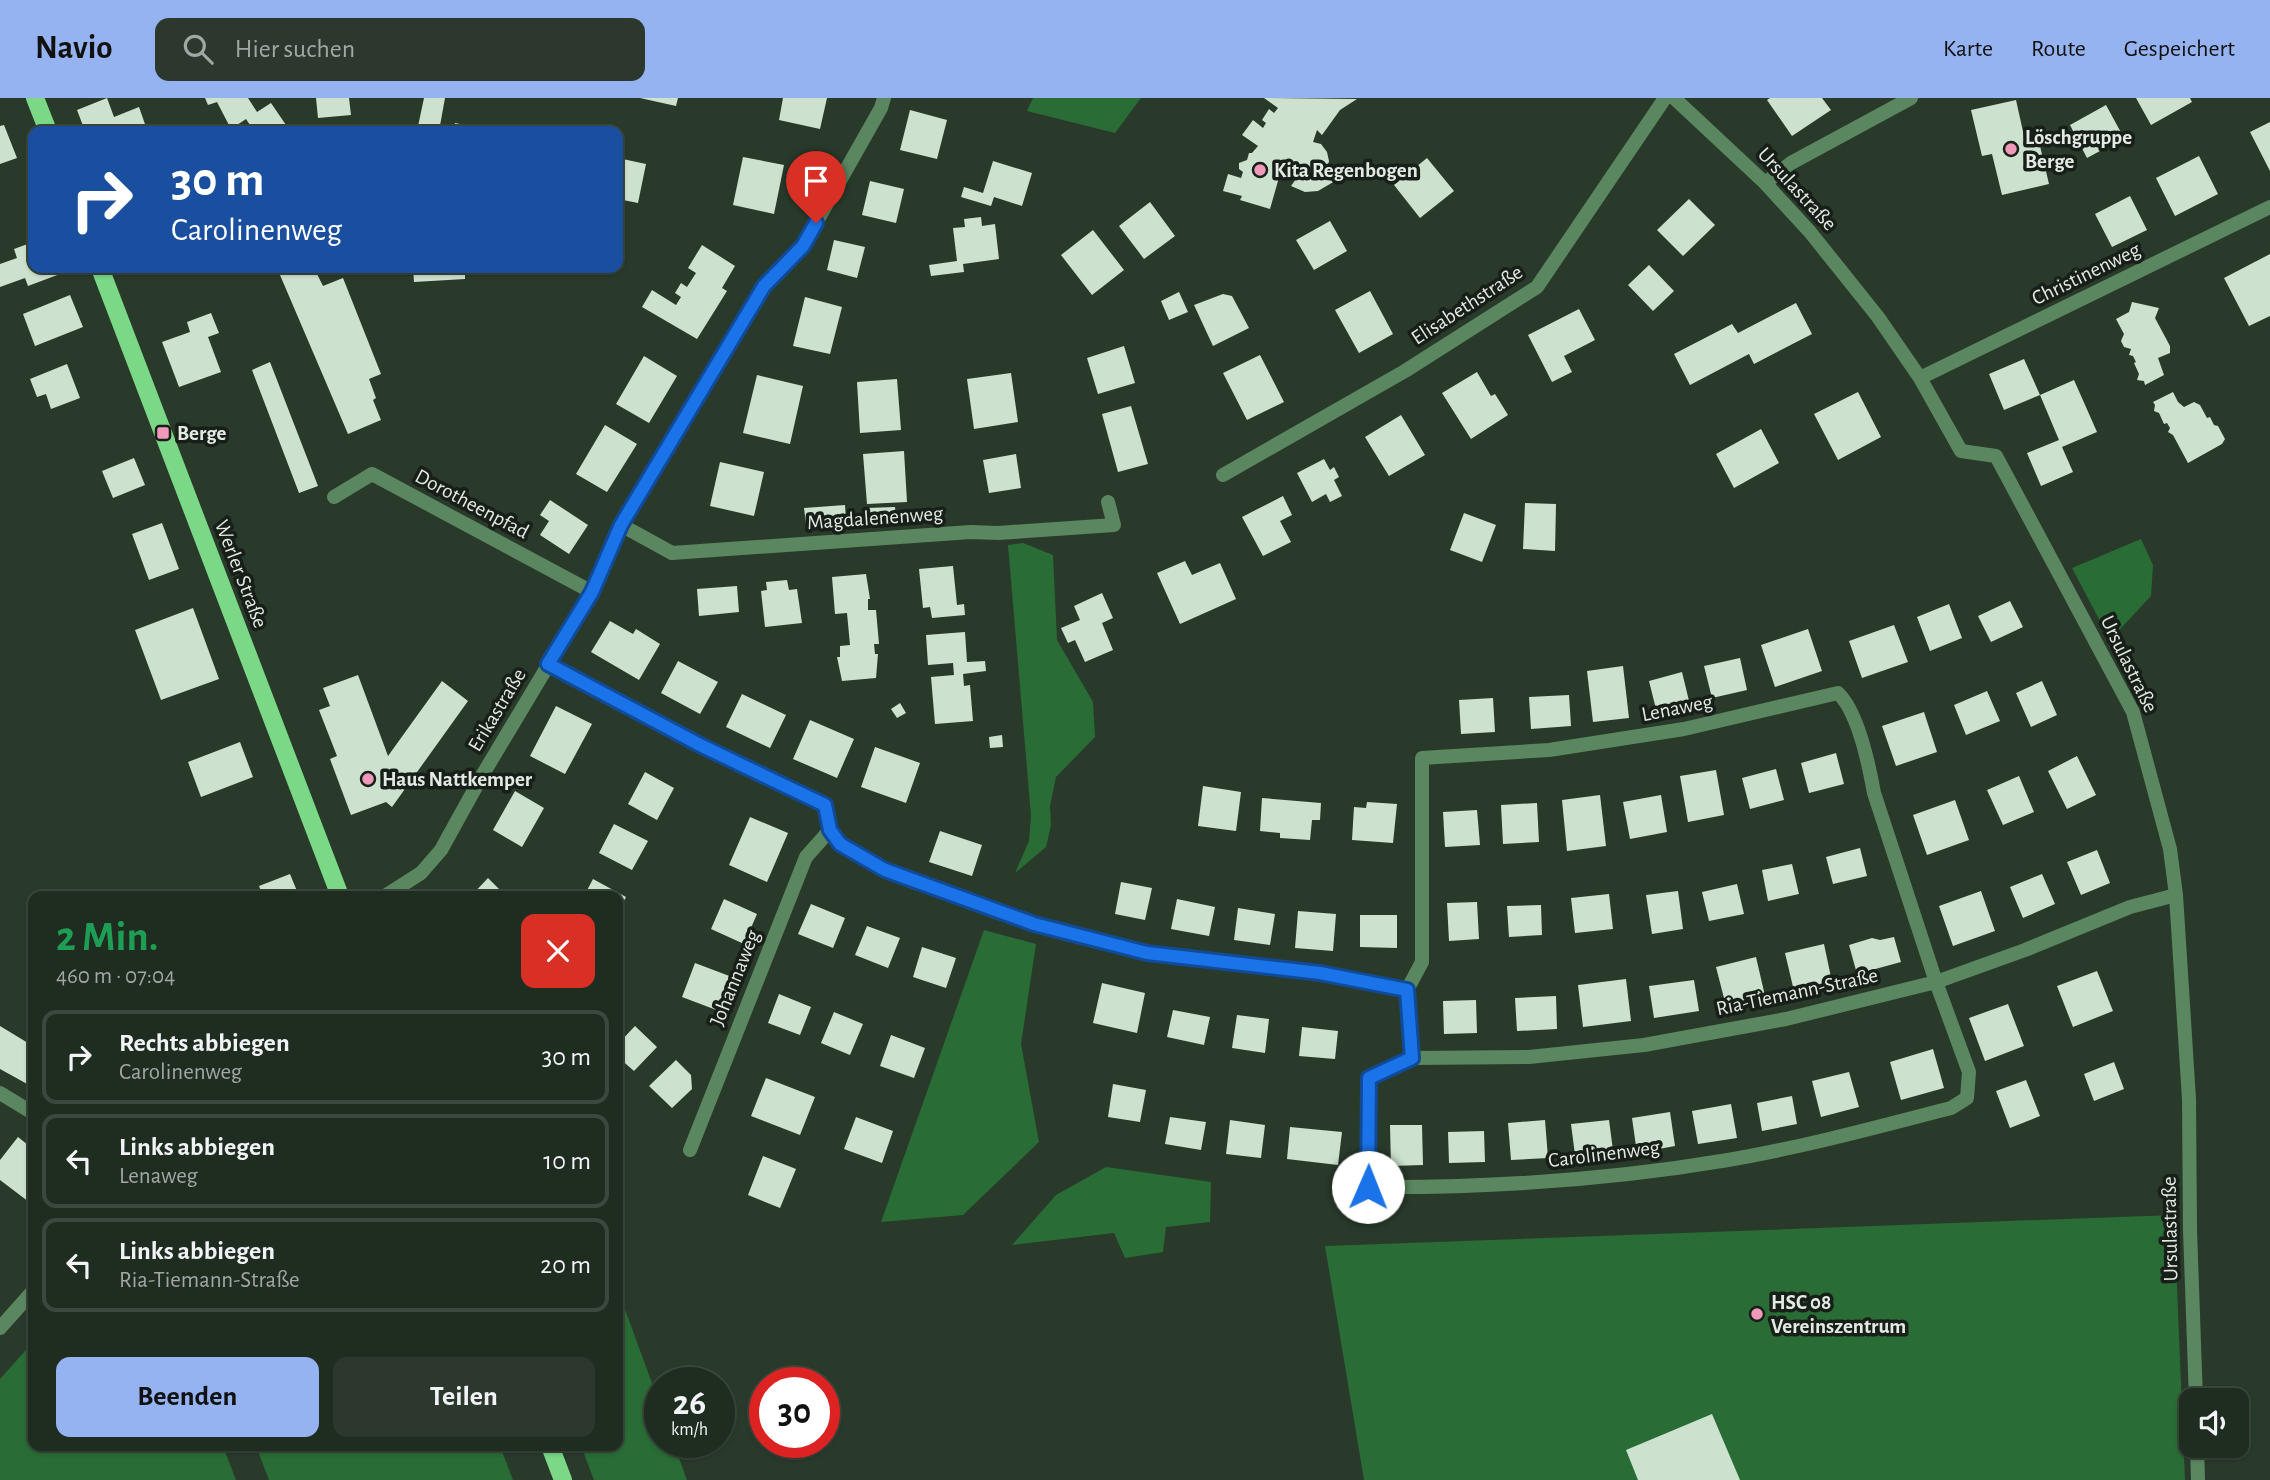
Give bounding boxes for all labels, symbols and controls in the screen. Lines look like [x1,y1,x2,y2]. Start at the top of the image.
search box [155,18,645,81]
icon: search [179,30,217,68]
text: Navio [35,32,113,65]
text: Hier suchen [235,36,355,62]
text: Karte [1943,37,1993,61]
text: Route [2031,37,2086,61]
text: Gespeichert [2124,37,2235,61]
place label: Löschgruppe Berge [2025,127,2132,172]
marker: Löschgruppe Berge [2003,141,2019,157]
street label: Ursulastraße [1754,143,1840,235]
pin [786,151,846,223]
icon: right [56,154,147,245]
text: 30 m [171,156,265,205]
place label: Kita Regenbogen [1274,160,1418,181]
icon: arrive [797,162,835,200]
marker: Kita Regenbogen [1252,162,1268,178]
text: Carolinenweg [171,214,342,246]
street label: Christinenweg [2029,238,2144,309]
street label: Elisabethstraße [1408,261,1526,349]
place label: Berge [177,423,227,444]
marker: Berge [155,425,171,441]
street label: Dorotheenpfad [412,465,532,543]
street label: Magdalenenweg [806,503,944,533]
street label: Werler Straße [211,517,271,631]
street label: Ursulastraße [2097,612,2161,716]
street label: Erikastraße [464,665,530,755]
street label: Lenaweg [1640,691,1715,725]
place label: Haus Nattkemper [382,769,533,790]
marker: Haus Nattkemper [360,771,376,787]
button: close [521,914,595,988]
text: 2 Min. [56,916,158,958]
street label: Johannaweg [706,926,764,1029]
text: 460 m · 07:04 [56,965,175,988]
street label: Ria-Tiemann-Straße [1714,965,1880,1019]
text: Rechts abbiegen [119,1030,290,1056]
icon: right [60,1038,98,1076]
text: 30 m [541,1044,591,1070]
text: Carolinenweg [119,1061,242,1084]
text: Links abbiegen [119,1134,275,1160]
street label: Carolinenweg [1547,1137,1662,1171]
icon: left [60,1142,98,1180]
text: 10 m [543,1148,591,1174]
position arrow [1331,1150,1405,1224]
text: Lenaweg [119,1165,198,1188]
street label: Ursulastraße [2159,1176,2181,1282]
text: Links abbiegen [119,1238,275,1264]
icon: left [60,1246,98,1284]
text: 20 m [540,1252,591,1278]
text: Ria-Tiemann-Straße [119,1269,300,1292]
place label: HSC 08 Vereinszentrum [1771,1292,1906,1337]
marker: HSC 08 Vereinszentrum [1749,1306,1765,1322]
button: Beenden [56,1357,319,1437]
button: Teilen [333,1357,595,1437]
speed limit sign: 30 [749,1367,840,1458]
text: 26 [673,1386,706,1421]
map controls [2179,1388,2249,1458]
button: sound [2179,1388,2249,1458]
text: km/h [671,1421,708,1439]

